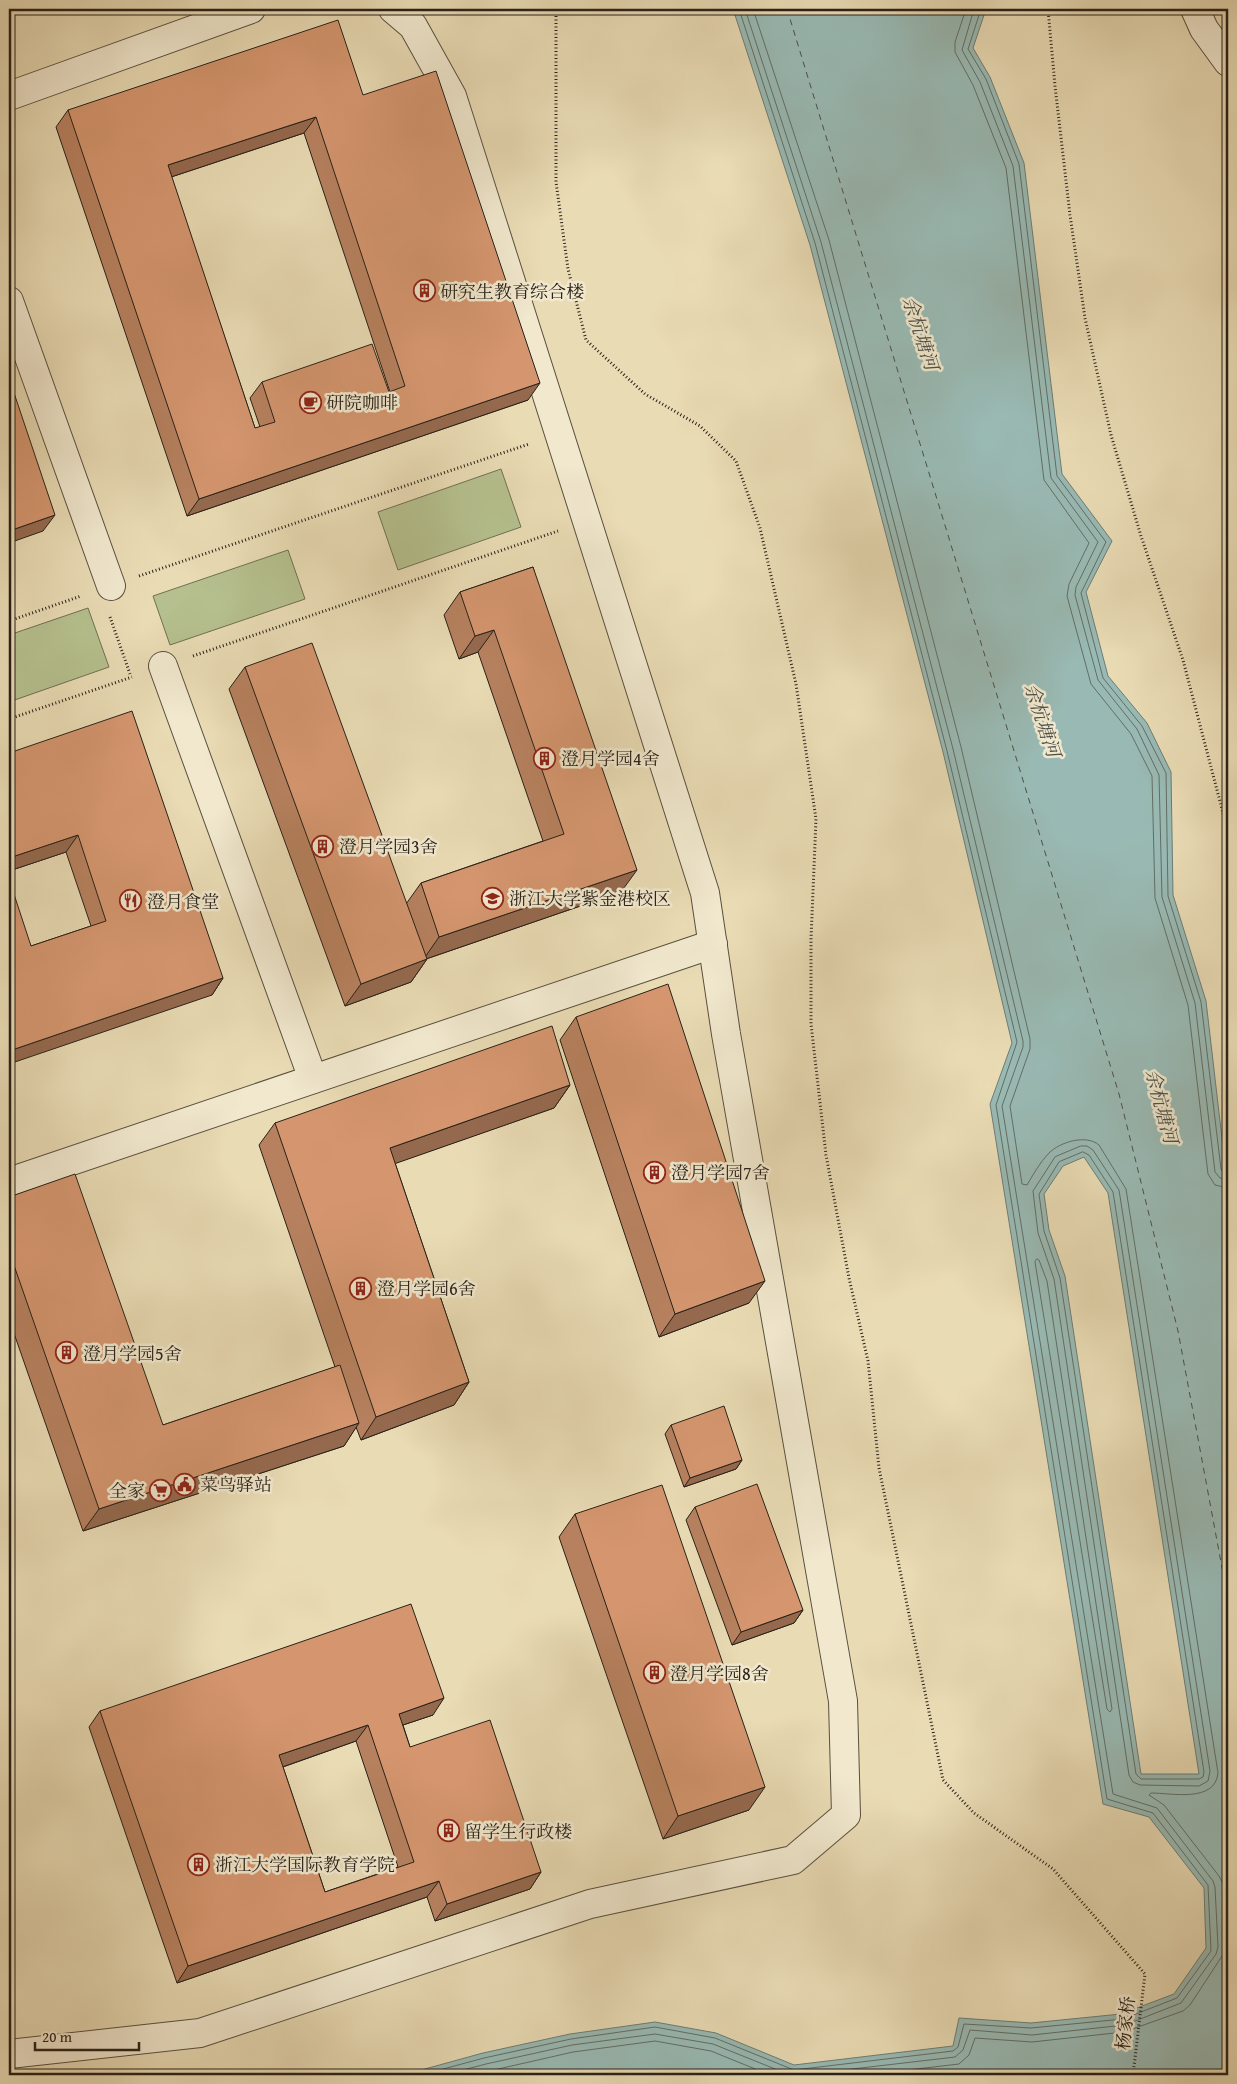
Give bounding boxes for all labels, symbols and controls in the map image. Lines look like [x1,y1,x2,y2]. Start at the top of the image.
place label: 研究生教育综合楼 [440,278,584,305]
building icon: 研究生教育综合楼 [412,279,436,303]
water label: 余杭塘河 [896,293,947,376]
place label: 研院咖啡 [326,389,398,416]
cafe icon: 研院咖啡 [298,390,322,414]
water label: 余杭塘河 [1018,680,1069,763]
place label: 澄月学园4舍 [561,745,660,772]
building icon: 澄月学园4舍 [533,746,557,770]
place label: 澄月学园3舍 [339,833,438,860]
building icon: 澄月学园3舍 [311,834,335,858]
place label: 浙江大学紫金港校区 [509,885,671,912]
school or university icon: 浙江大学紫金港校区 [481,886,505,910]
place label: 澄月食堂 [147,888,219,915]
restaurant icon: 澄月食堂 [119,889,143,913]
water label: 余杭塘河 [1139,1066,1186,1149]
place label: 澄月学园7舍 [671,1159,770,1186]
building icon: 澄月学园7舍 [643,1160,667,1184]
place label: 澄月学园6舍 [377,1275,476,1302]
building icon: 澄月学园6舍 [349,1276,373,1300]
place label: 澄月学园5舍 [83,1340,182,1367]
building icon: 澄月学园5舍 [55,1341,79,1365]
place label: 菜鸟驿站 [200,1471,272,1498]
public building icon: 菜鸟驿站 [172,1472,196,1496]
place label: 全家 [109,1477,145,1504]
supermarket icon: 全家 [149,1478,173,1502]
place label: 澄月学园8舍 [670,1660,769,1687]
building icon: 澄月学园8舍 [642,1661,666,1685]
place label: 留学生行政楼 [464,1818,572,1845]
building icon: 留学生行政楼 [436,1819,460,1843]
place label: 浙江大学国际教育学院 [215,1851,395,1878]
building icon: 浙江大学国际教育学院 [187,1852,211,1876]
street label: 杨家桥 [1109,1995,1141,2051]
scale bar [35,2019,139,2051]
text: 20 m [42,2026,73,2047]

